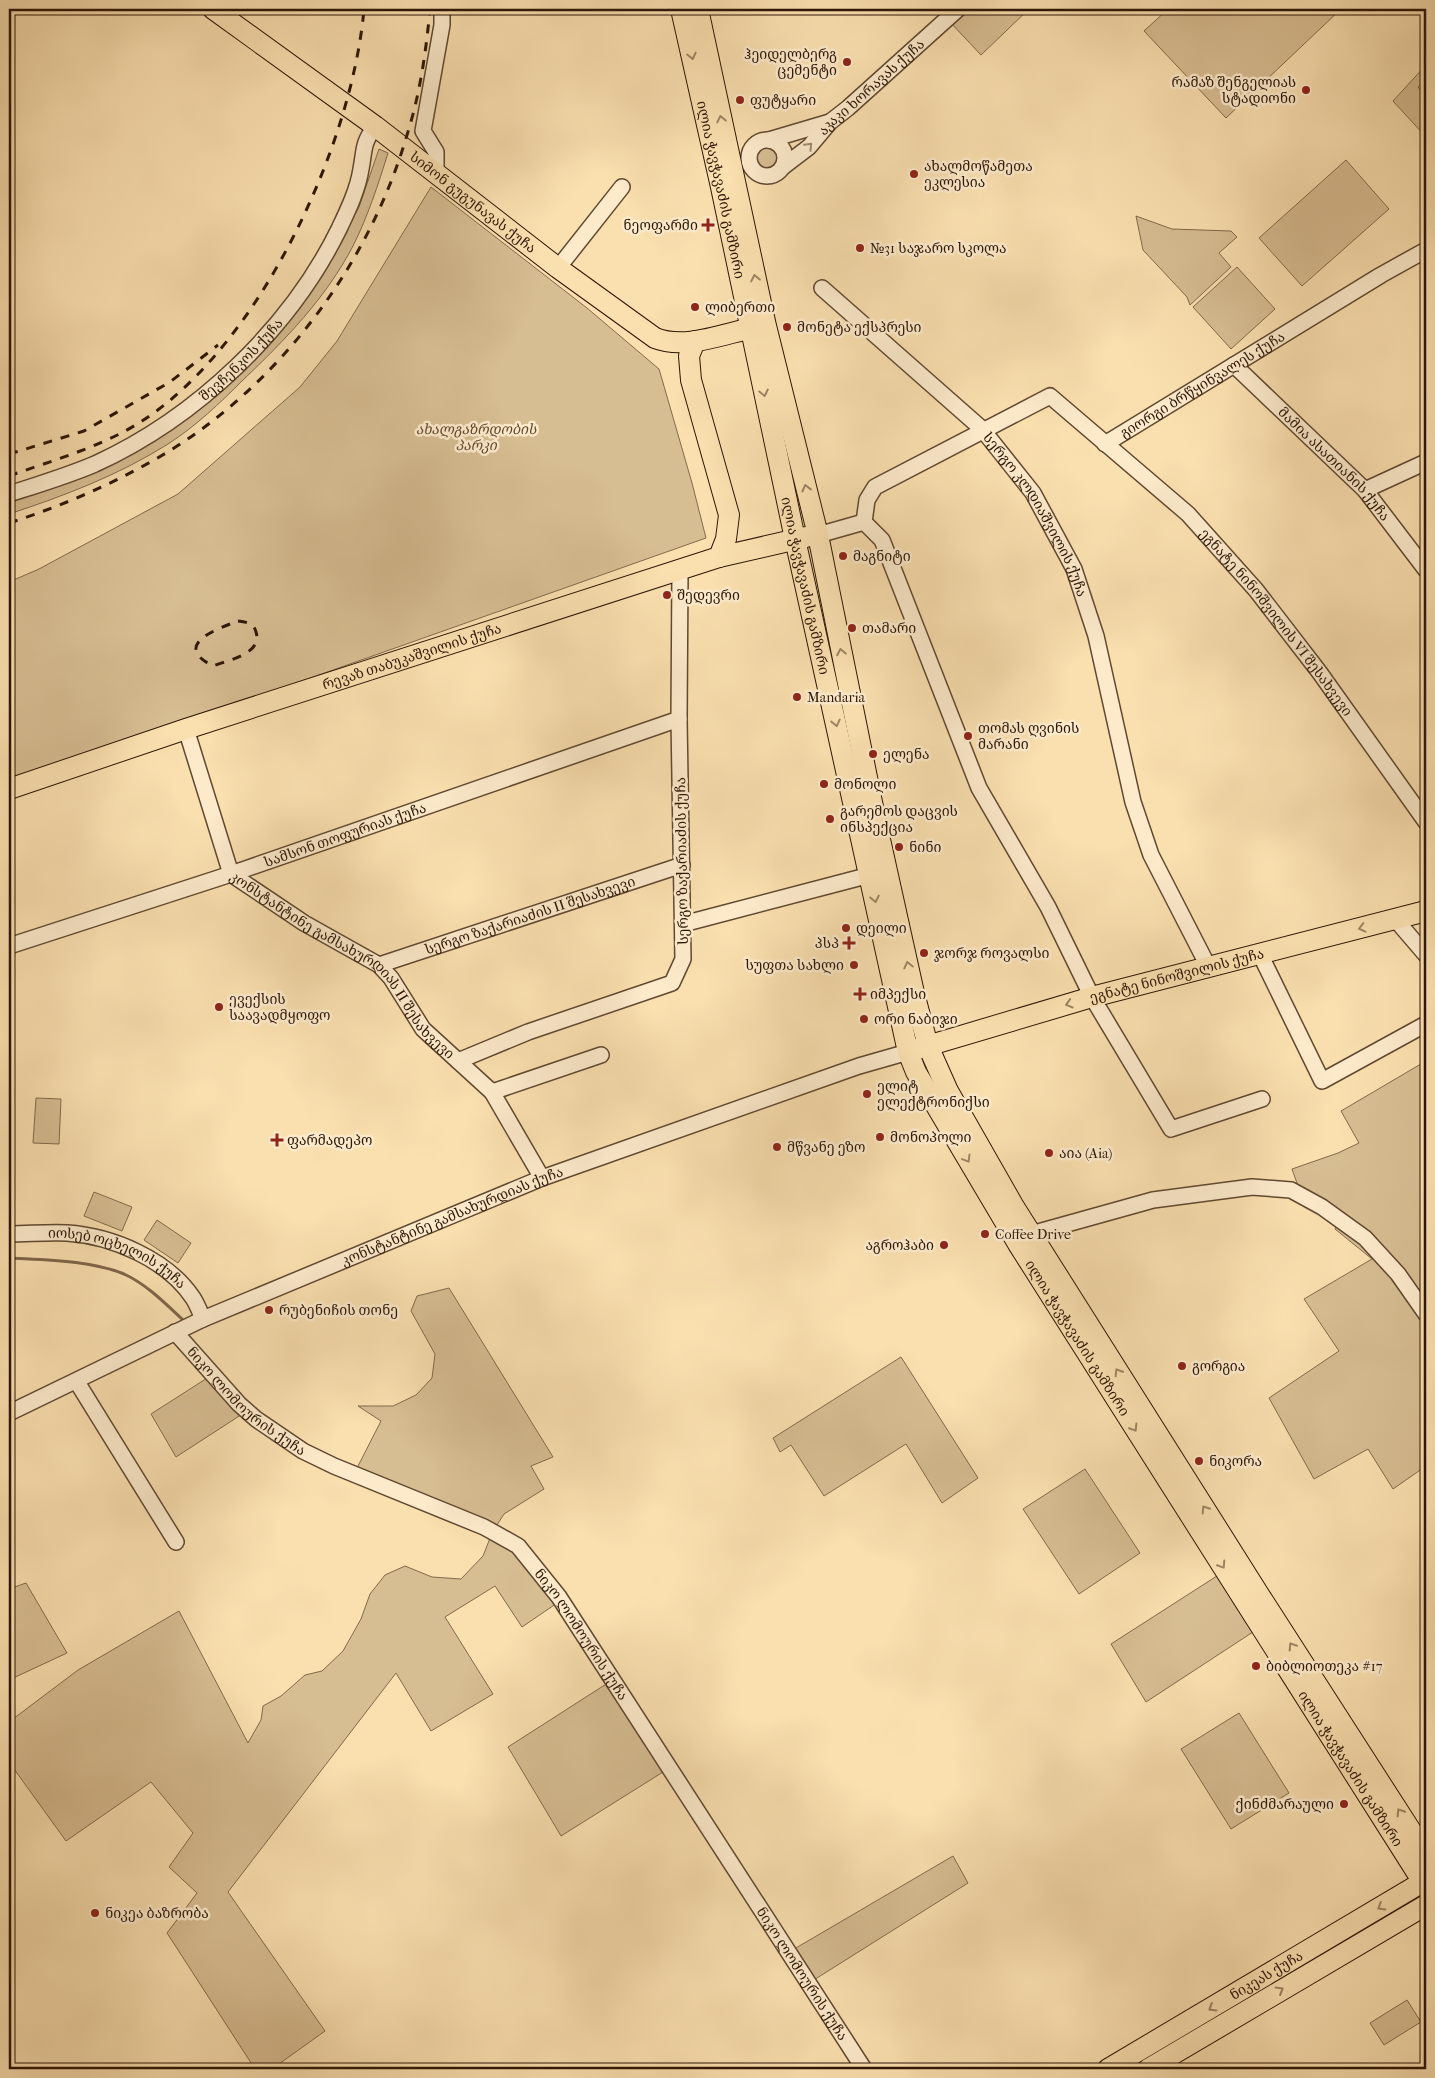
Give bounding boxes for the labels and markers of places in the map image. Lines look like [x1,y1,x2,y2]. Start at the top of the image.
place label: ჰეიდელბერგ ცემენტი [744,46,837,79]
marker: ჰეიდელბერგ ცემენტი [841,56,853,68]
place label: რამაზ შენგელიას სტადიონი [1172,74,1296,107]
marker: რამაზ შენგელიას სტადიონი [1300,84,1312,96]
place label: ფუტყარი [750,92,816,109]
marker: ფუტყარი [734,94,746,106]
place label: ახალმოწამეთა ეკლესია [924,158,1033,191]
marker: ახალმოწამეთა ეკლესია [908,168,920,180]
place label: ნეოფარმი [623,217,698,234]
marker: ნეოფარმი [702,219,714,231]
place label: №31 საჯარო სკოლა [870,240,1007,257]
marker: №31 საჯარო სკოლა [854,242,866,254]
place label: ლიბერთი [705,299,775,316]
marker: ლიბერთი [689,301,701,313]
place label: მონეტა ექსპრესი [797,319,922,336]
marker: მონეტა ექსპრესი [781,321,793,333]
place label: მაგნიტი [853,548,911,565]
marker: მაგნიტი [837,550,849,562]
place label: შედევრი [677,587,740,604]
marker: შედევრი [661,589,673,601]
place label: თამარი [862,620,916,637]
marker: თამარი [846,622,858,634]
place label: Mandaria [807,689,866,706]
marker: Mandaria [791,691,803,703]
place label: თომას ღვინის მარანი [978,720,1079,753]
marker: თომას ღვინის მარანი [962,730,974,742]
place label: ელენა [883,746,929,763]
marker: ელენა [867,748,879,760]
place label: მონოლი [834,776,896,793]
marker: მონოლი [818,778,830,790]
place label: გარემოს დაცვის ინსპექცია [840,803,958,836]
marker: გარემოს დაცვის ინსპექცია [824,813,836,825]
place label: ნინი [909,839,941,856]
marker: ნინი [893,841,905,853]
place label: დეილი [856,920,907,937]
marker: დეილი [840,922,852,934]
place label: პსპ [815,935,839,952]
marker: პსპ [843,937,855,949]
place label: ჯორჯ როვალსი [934,945,1050,962]
marker: ჯორჯ როვალსი [918,947,930,959]
place label: სუფთა სახლი [745,957,844,974]
marker: სუფთა სახლი [848,959,860,971]
place label: იმპექსი [870,986,926,1003]
marker: იმპექსი [854,988,866,1000]
place label: ევექსის საავადმყოფო [229,991,331,1024]
marker: ევექსის საავადმყოფო [213,1001,225,1013]
place label: ორი ნაბიჯი [874,1011,958,1028]
marker: ორი ნაბიჯი [858,1013,870,1025]
place label: ელიტ ელექტრონიქსი [877,1078,990,1111]
marker: ელიტ ელექტრონიქსი [861,1088,873,1100]
place label: მონოპოლი [890,1129,972,1146]
marker: მონოპოლი [874,1131,886,1143]
place label: ფარმადეპო [287,1132,372,1149]
marker: ფარმადეპო [271,1134,283,1146]
place label: მწვანე ეზო [787,1139,865,1156]
marker: მწვანე ეზო [771,1141,783,1153]
place label: აია (Aia) [1059,1145,1113,1162]
marker: აია (Aia) [1043,1147,1055,1159]
place label: Coffee Drive [995,1226,1071,1243]
marker: Coffee Drive [979,1228,991,1240]
place label: აგროჰაბი [865,1237,934,1254]
marker: აგროჰაბი [938,1239,950,1251]
place label: რუბენიჩის თონე [279,1302,398,1319]
marker: რუბენიჩის თონე [263,1304,275,1316]
place label: გორგია [1192,1358,1245,1375]
marker: გორგია [1176,1360,1188,1372]
place label: ნიკორა [1209,1453,1262,1470]
marker: ნიკორა [1193,1455,1205,1467]
place label: ბიბლიოთეკა #17 [1266,1658,1383,1675]
marker: ბიბლიოთეკა #17 [1250,1660,1262,1672]
place label: ქინძმარაული [1236,1796,1334,1813]
marker: ქინძმარაული [1338,1798,1350,1810]
place label: ნიკეა ბაზრობა [105,1905,209,1922]
marker: ნიკეა ბაზრობა [89,1907,101,1919]

